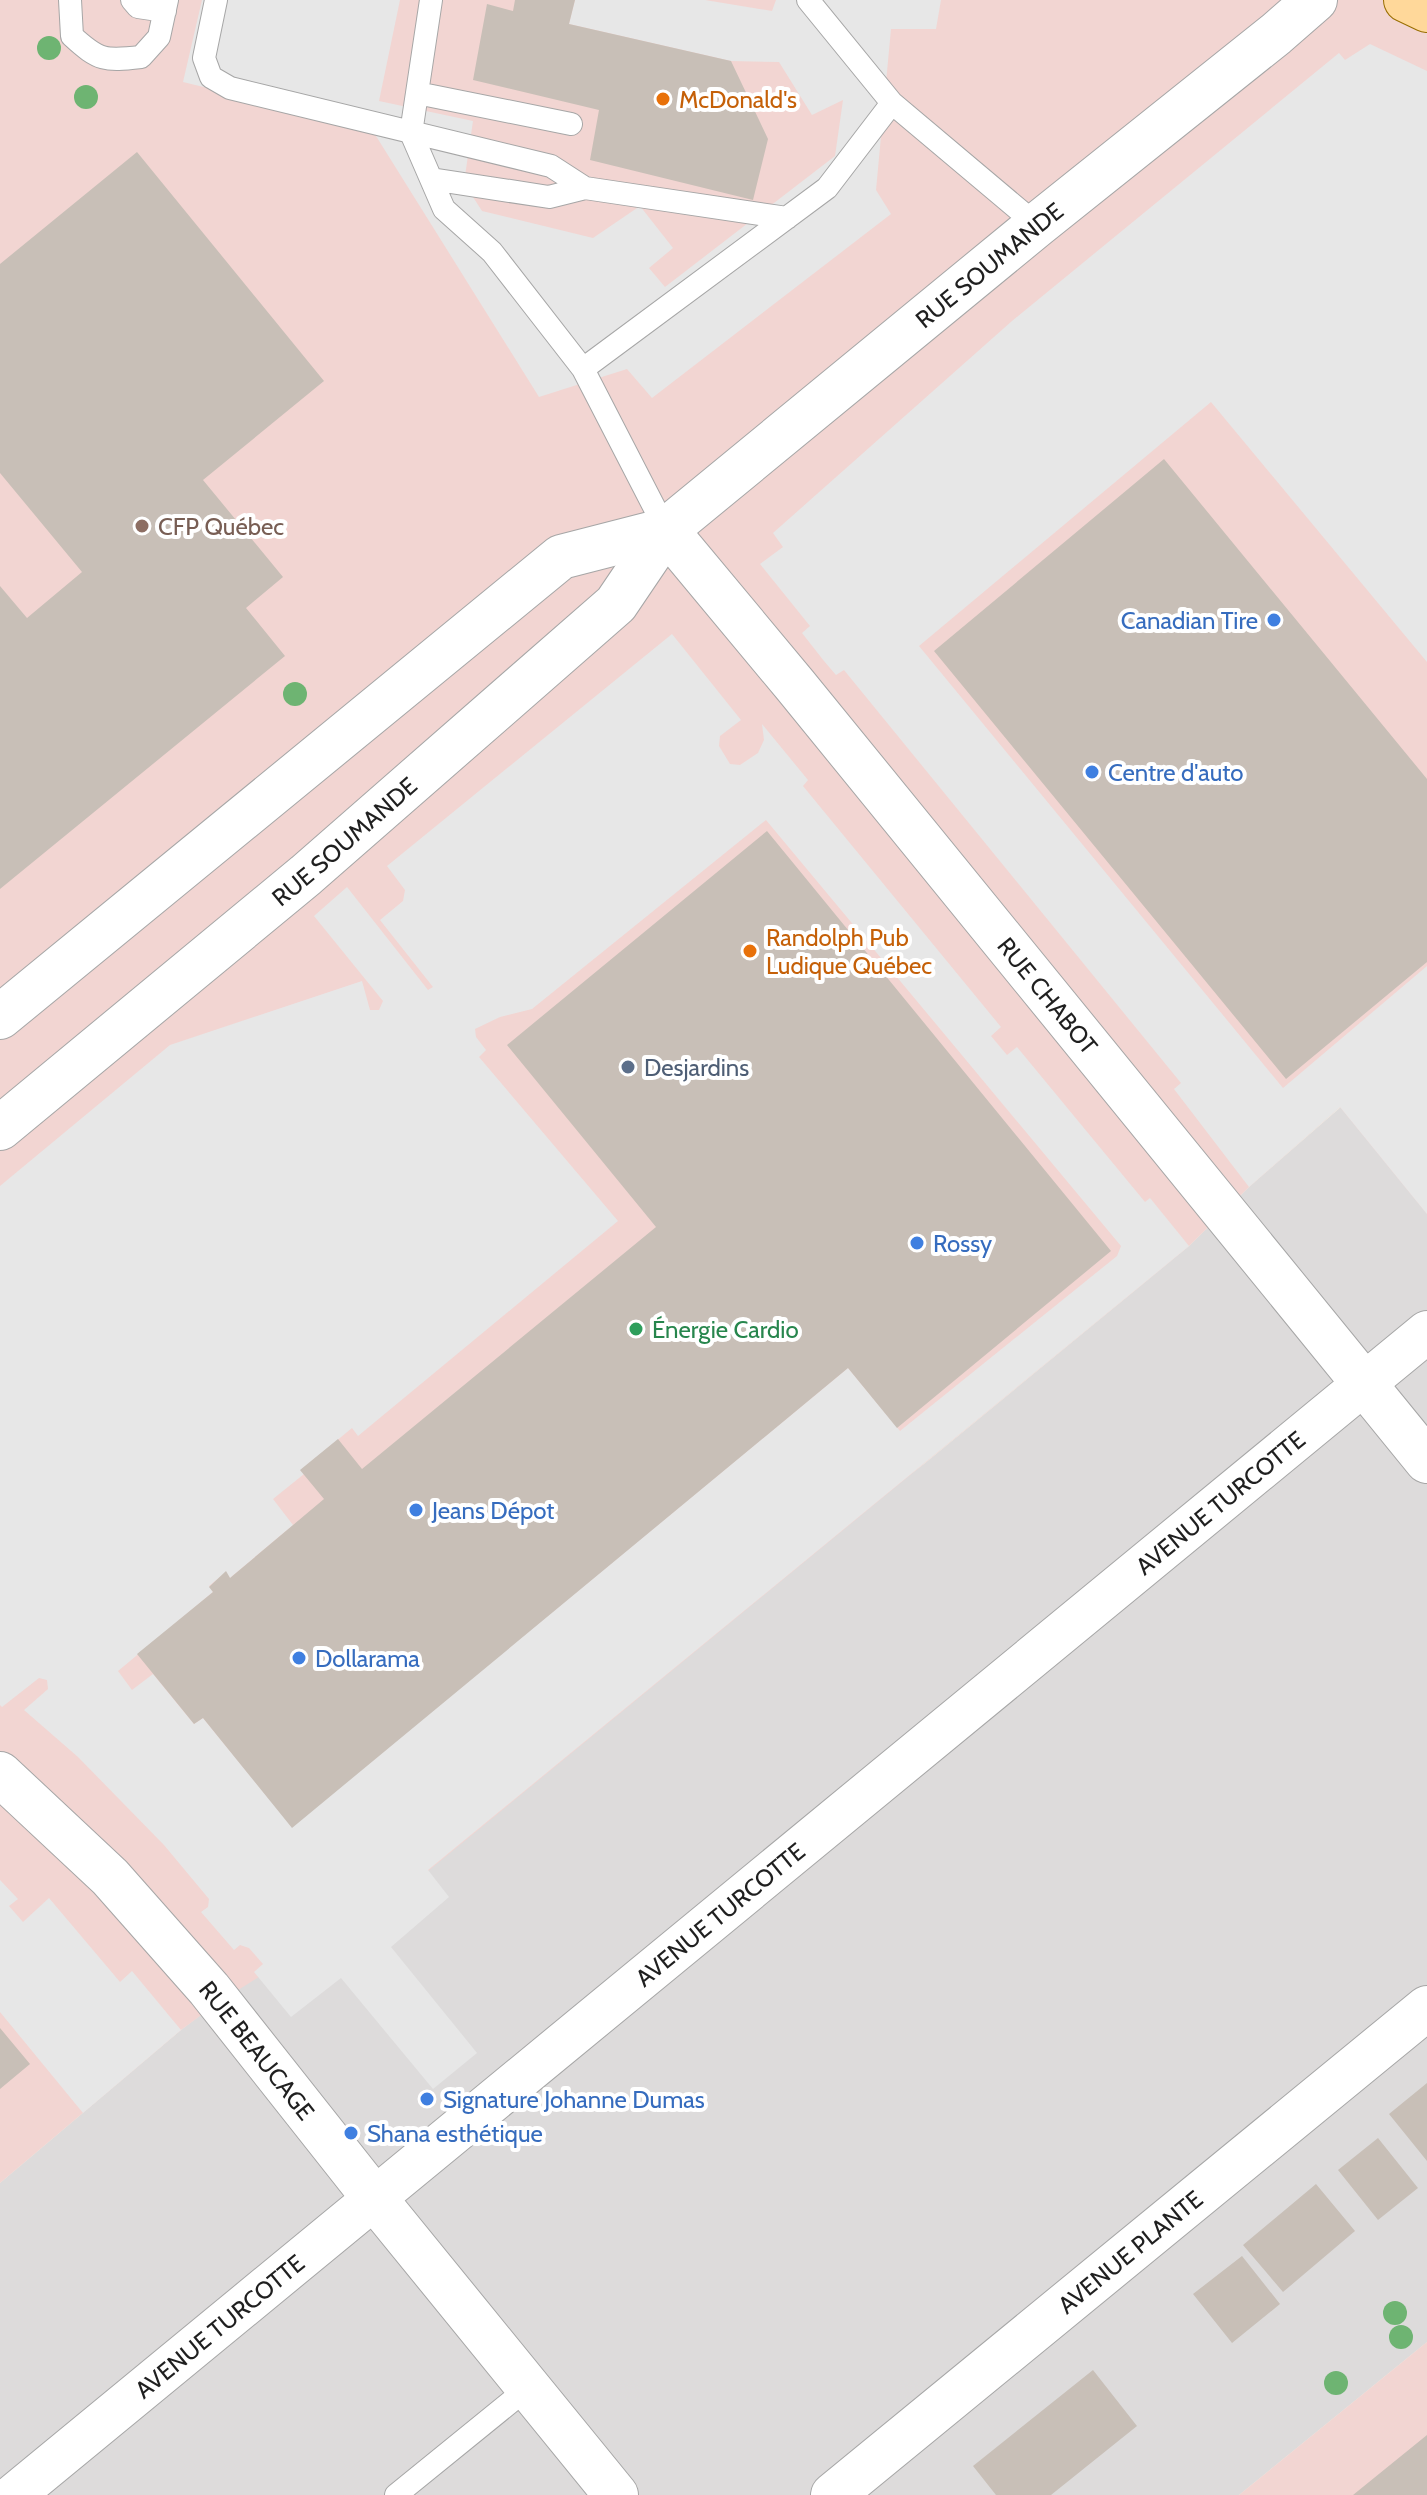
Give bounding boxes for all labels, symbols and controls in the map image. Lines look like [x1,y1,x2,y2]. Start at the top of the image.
place label: McDonald's [679,85,797,114]
marker: McDonald's [654,90,672,108]
street label: RUE SOUMANDE [909,196,1068,334]
place label: CFP Québec [158,512,284,541]
marker: CFP Québec [133,517,151,535]
place label: Canadian Tire [1121,606,1258,635]
marker: Canadian Tire [1265,611,1283,629]
place label: Centre d'auto [1108,758,1243,787]
marker: Centre d'auto [1083,763,1101,781]
street label: RUE SOUMANDE [266,771,423,912]
place label: Randolph Pub Ludique Québec [766,923,932,980]
street label: RUE CHABOT [992,931,1104,1060]
marker: Randolph Pub Ludique Québec [741,942,759,960]
place label: Desjardins [644,1053,749,1082]
marker: Desjardins [619,1058,637,1076]
place label: Rossy [933,1229,992,1258]
marker: Rossy [908,1234,926,1252]
place label: Énergie Cardio [652,1315,799,1344]
marker: Énergie Cardio [627,1320,645,1338]
street label: AVENUE TURCOTTE [1130,1424,1310,1580]
place label: Jeans Dépot [431,1496,554,1525]
marker: Jeans Dépot [407,1501,425,1519]
place label: Dollarama [315,1644,420,1673]
marker: Dollarama [290,1649,308,1667]
street label: AVENUE TURCOTTE [629,1836,810,1992]
street label: RUE BEAUCAGE [194,1975,321,2125]
place label: Signature Johanne Dumas [443,2085,705,2114]
marker: Signature Johanne Dumas [418,2090,436,2108]
place label: Shana esthétique [367,2119,543,2148]
marker: Shana esthétique [342,2124,360,2142]
street label: AVENUE PLANTE [1052,2184,1208,2319]
street label: AVENUE TURCOTTE [129,2248,310,2404]

